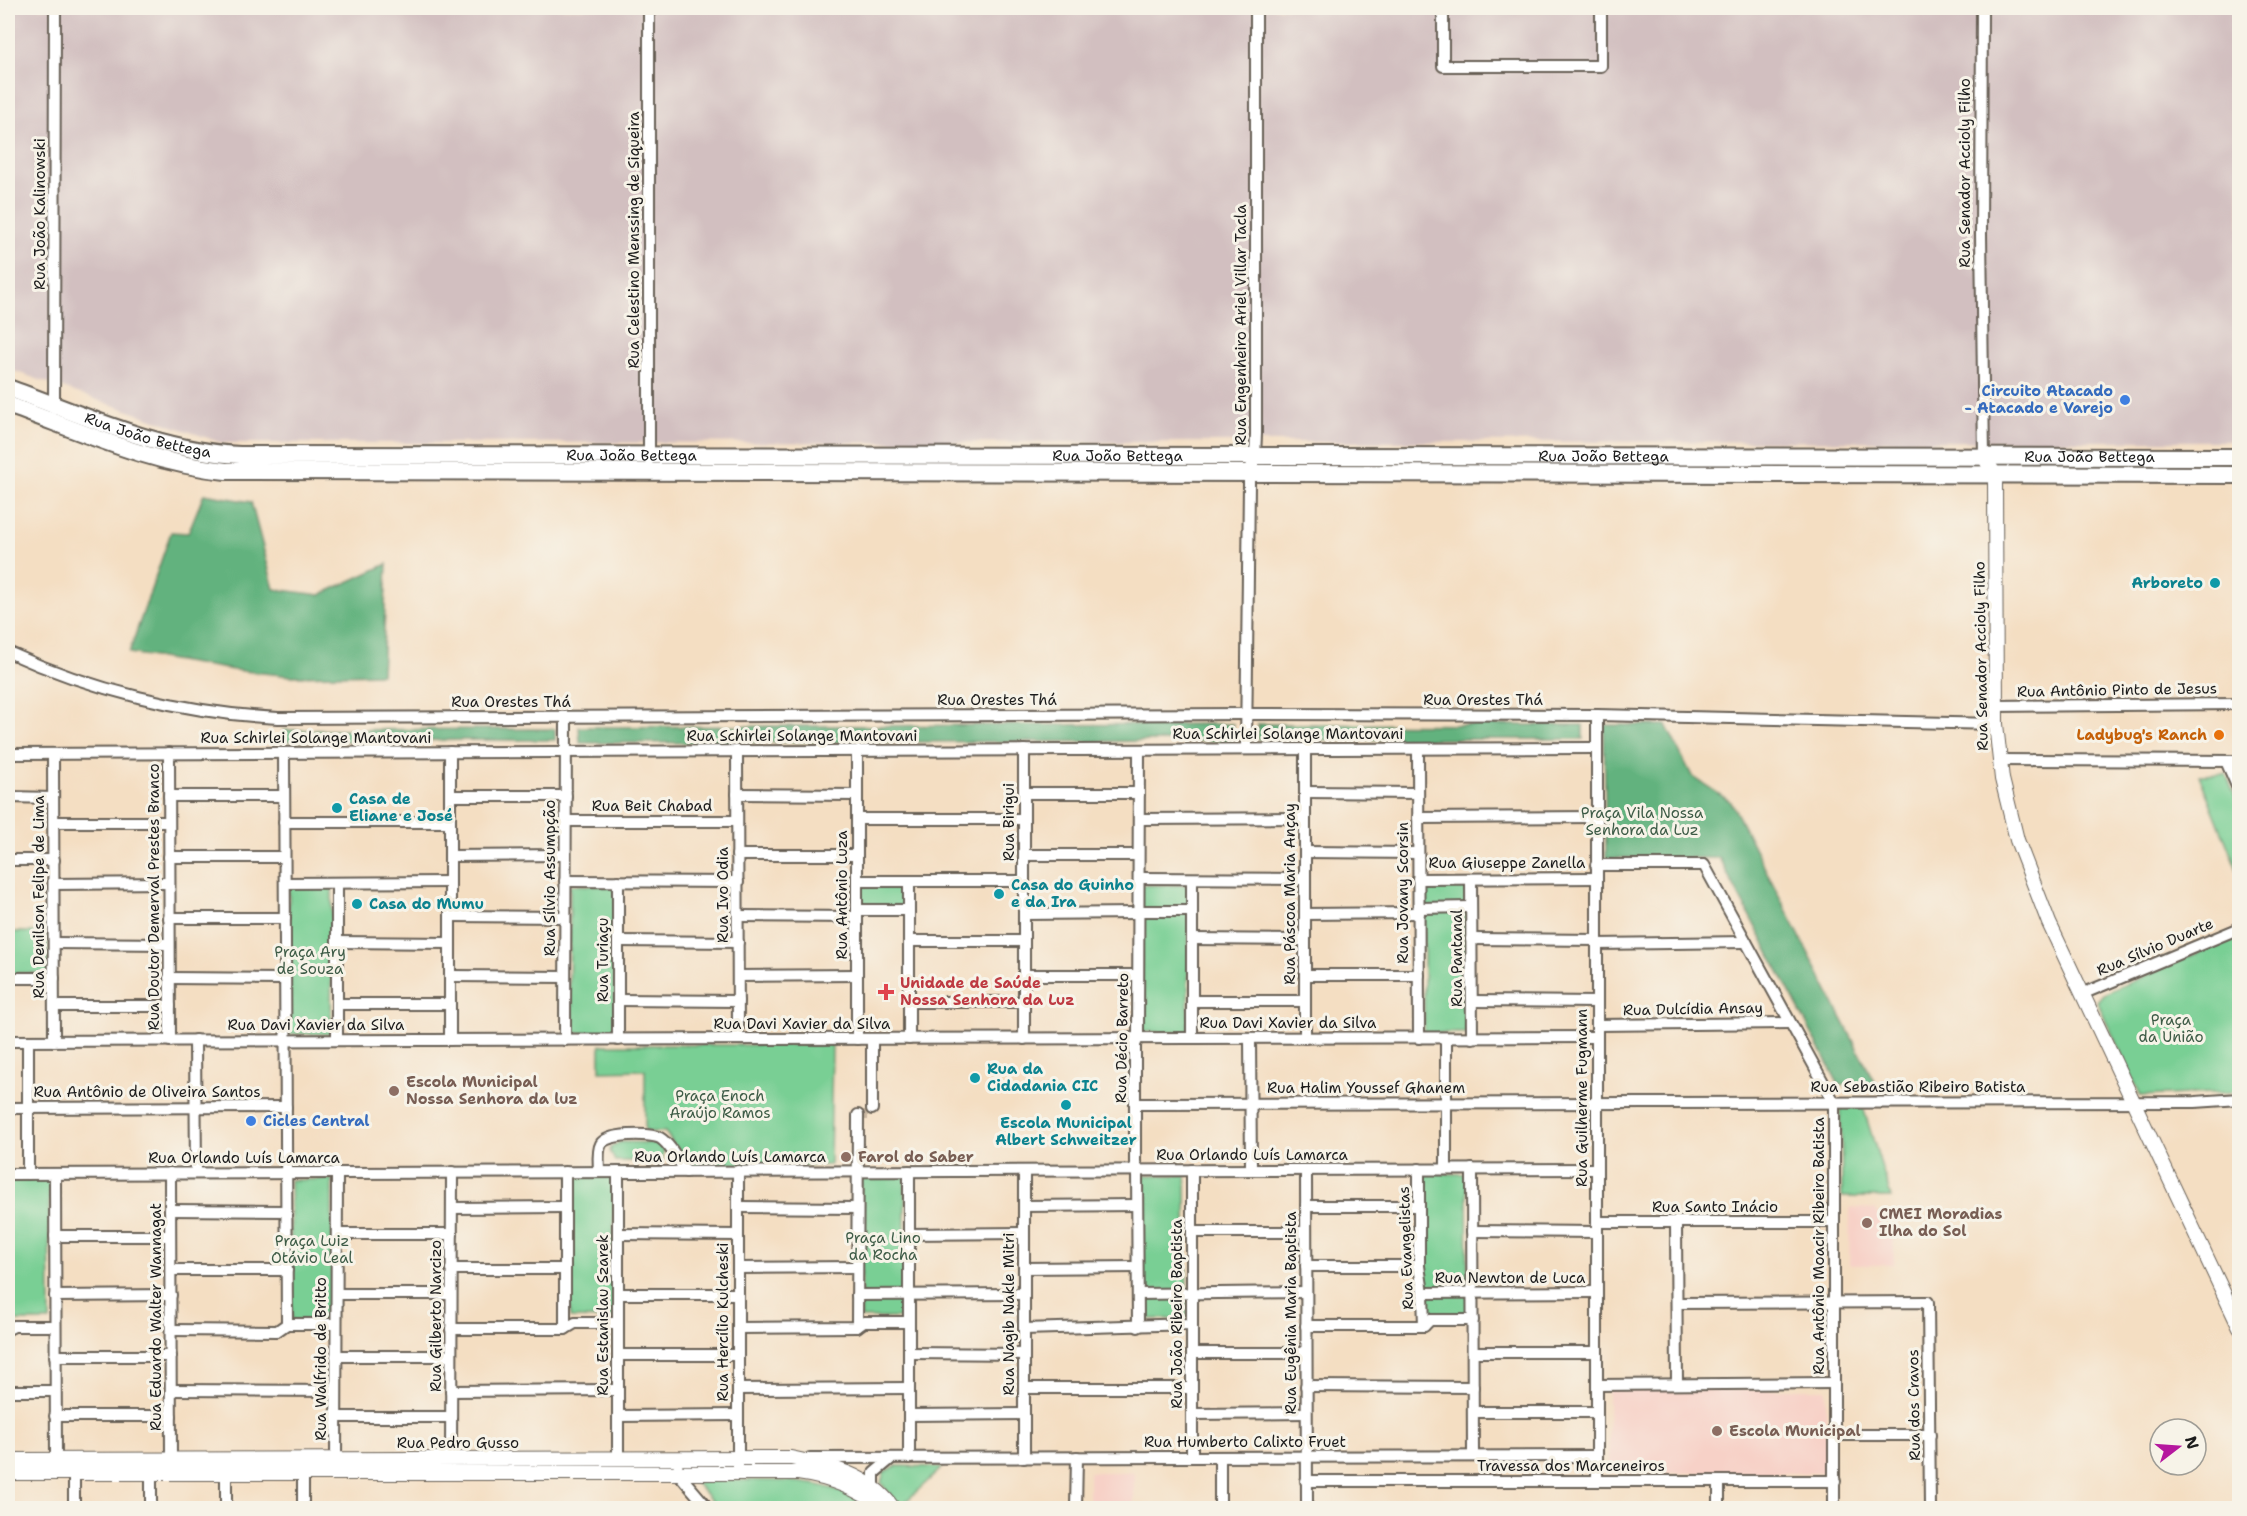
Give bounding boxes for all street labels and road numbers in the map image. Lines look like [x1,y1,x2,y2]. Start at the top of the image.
street label: Rua Senador Accioly Filho [1955,78,1975,268]
street label: Rua Celestino Menssing de Siqueira [624,111,644,369]
street label: Rua João Kalinowski [30,138,50,290]
street label: Rua Engenheiro Ariel Villar Tacla [1231,204,1251,446]
street label: Rua João Bettega [82,408,213,462]
street label: Rua João Bettega [566,445,697,465]
street label: Rua João Bettega [1052,446,1183,466]
street label: Rua João Bettega [1538,446,1669,466]
street label: Rua João Bettega [2024,447,2155,467]
street label: Rua Senador Accioly Filho [1969,561,1993,751]
street label: Rua Antônio Pinto de Jesus [2017,678,2217,702]
street label: Rua Orestes Thá [937,690,1057,710]
street label: Rua Orestes Thá [1423,690,1543,710]
street label: Rua Orestes Thá [451,692,571,712]
street label: Rua Schirlei Solange Mantovani [1172,724,1404,744]
street label: Rua Schirlei Solange Mantovani [686,726,918,746]
street label: Rua Schirlei Solange Mantovani [200,728,432,748]
street label: Rua Doutor Demerval Prestes Branco [144,763,164,1031]
street label: Rua Birigui [999,783,1019,861]
street label: Rua Denilson Felipe de Lima [29,795,49,999]
street label: Rua Beit Chabad [592,796,713,816]
street label: Rua Sílvio Assumpção [540,800,560,956]
street label: Rua Páscoa Maria Ançay [1280,803,1300,985]
street label: Rua Jovany Scorsin [1393,822,1413,964]
street label: Rua Antônio Luza [832,830,852,960]
street label: Rua Ivo Odia [713,846,733,943]
street label: Rua Giuseppe Zanella [1429,853,1586,873]
street label: Rua Pantanal [1447,909,1467,1007]
street label: Rua Sílvio Duarte [2094,913,2216,981]
street label: Rua Turiaçu [593,918,613,1002]
street label: Rua Décio Barreto [1111,973,1133,1103]
street label: Rua Dulcídia Ansay [1623,998,1763,1020]
street label: Rua Guilherme Fugmann [1572,1009,1592,1187]
street label: Rua Davi Xavier da Silva [1200,1013,1377,1033]
street label: Rua Davi Xavier da Silva [714,1014,891,1034]
street label: Rua Davi Xavier da Silva [228,1015,405,1035]
street label: Rua Sebastião Ribeiro Batista [1811,1077,2026,1097]
street label: Rua Halim Youssef Ghanem [1267,1078,1465,1098]
street label: Rua Antônio de Oliveira Santos [33,1082,261,1102]
street label: Rua Antônio Moacir Ribeiro Batista [1809,1117,1829,1375]
street label: Rua Orlando Luís Lamarca [1156,1145,1349,1165]
street label: Rua Orlando Luís Lamarca [634,1147,827,1167]
street label: Rua Orlando Luís Lamarca [148,1148,341,1168]
street label: Rua Evangelistas [1394,1186,1418,1310]
street label: Rua Santo Inácio [1652,1197,1778,1217]
street label: Rua Eduardo Walter Wannagat [146,1203,166,1431]
street label: Rua Eugênia Maria Baptista [1281,1211,1301,1415]
street label: Rua João Ribeiro Baptista [1167,1219,1187,1409]
street label: Rua Nagib Nakle Mitri [999,1232,1019,1396]
street label: Rua Estanislau Szarek [593,1234,613,1396]
street label: Rua Gilberto Narcizo [426,1240,446,1392]
street label: Rua Hercílio Kulcheski [713,1243,733,1401]
street label: Rua Newton de Luca [1435,1268,1586,1288]
street label: Rua Walfrido de Britto [311,1277,331,1441]
street label: Rua dos Cravos [1903,1349,1925,1461]
street label: Rua Humberto Calixto Fruet [1144,1432,1346,1452]
street label: Rua Pedro Gusso [397,1433,519,1453]
street label: Travessa dos Marceneiros [1477,1456,1665,1476]

